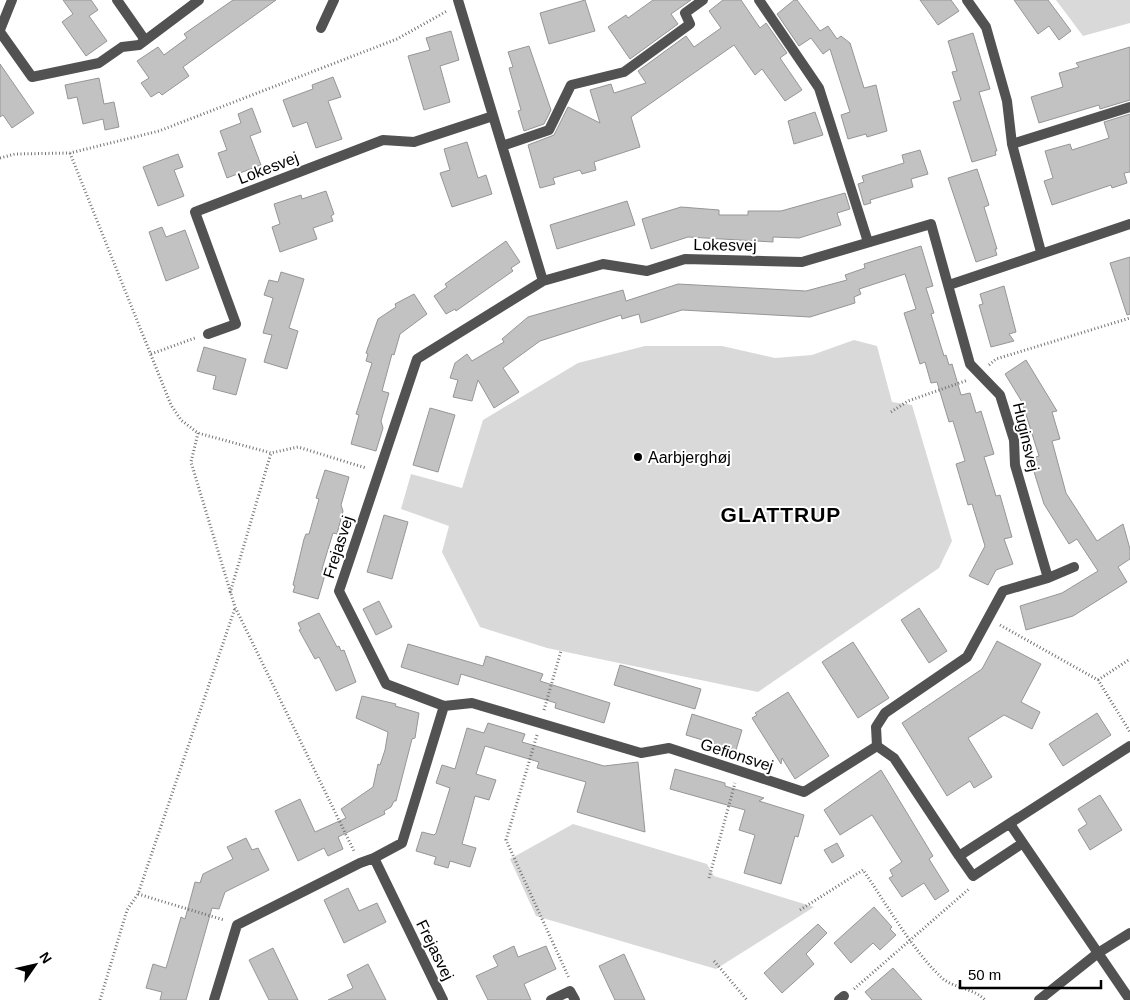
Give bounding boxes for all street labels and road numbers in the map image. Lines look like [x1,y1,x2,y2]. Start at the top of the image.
street label: Lokesvej [235,149,301,187]
street label: Lokesvej [693,236,757,254]
street label: Huginsvej [1010,401,1042,473]
street label: Frejasvej [320,514,356,580]
street label: Gefionsvej [698,735,776,775]
street label: Frejasvej [413,917,457,983]

